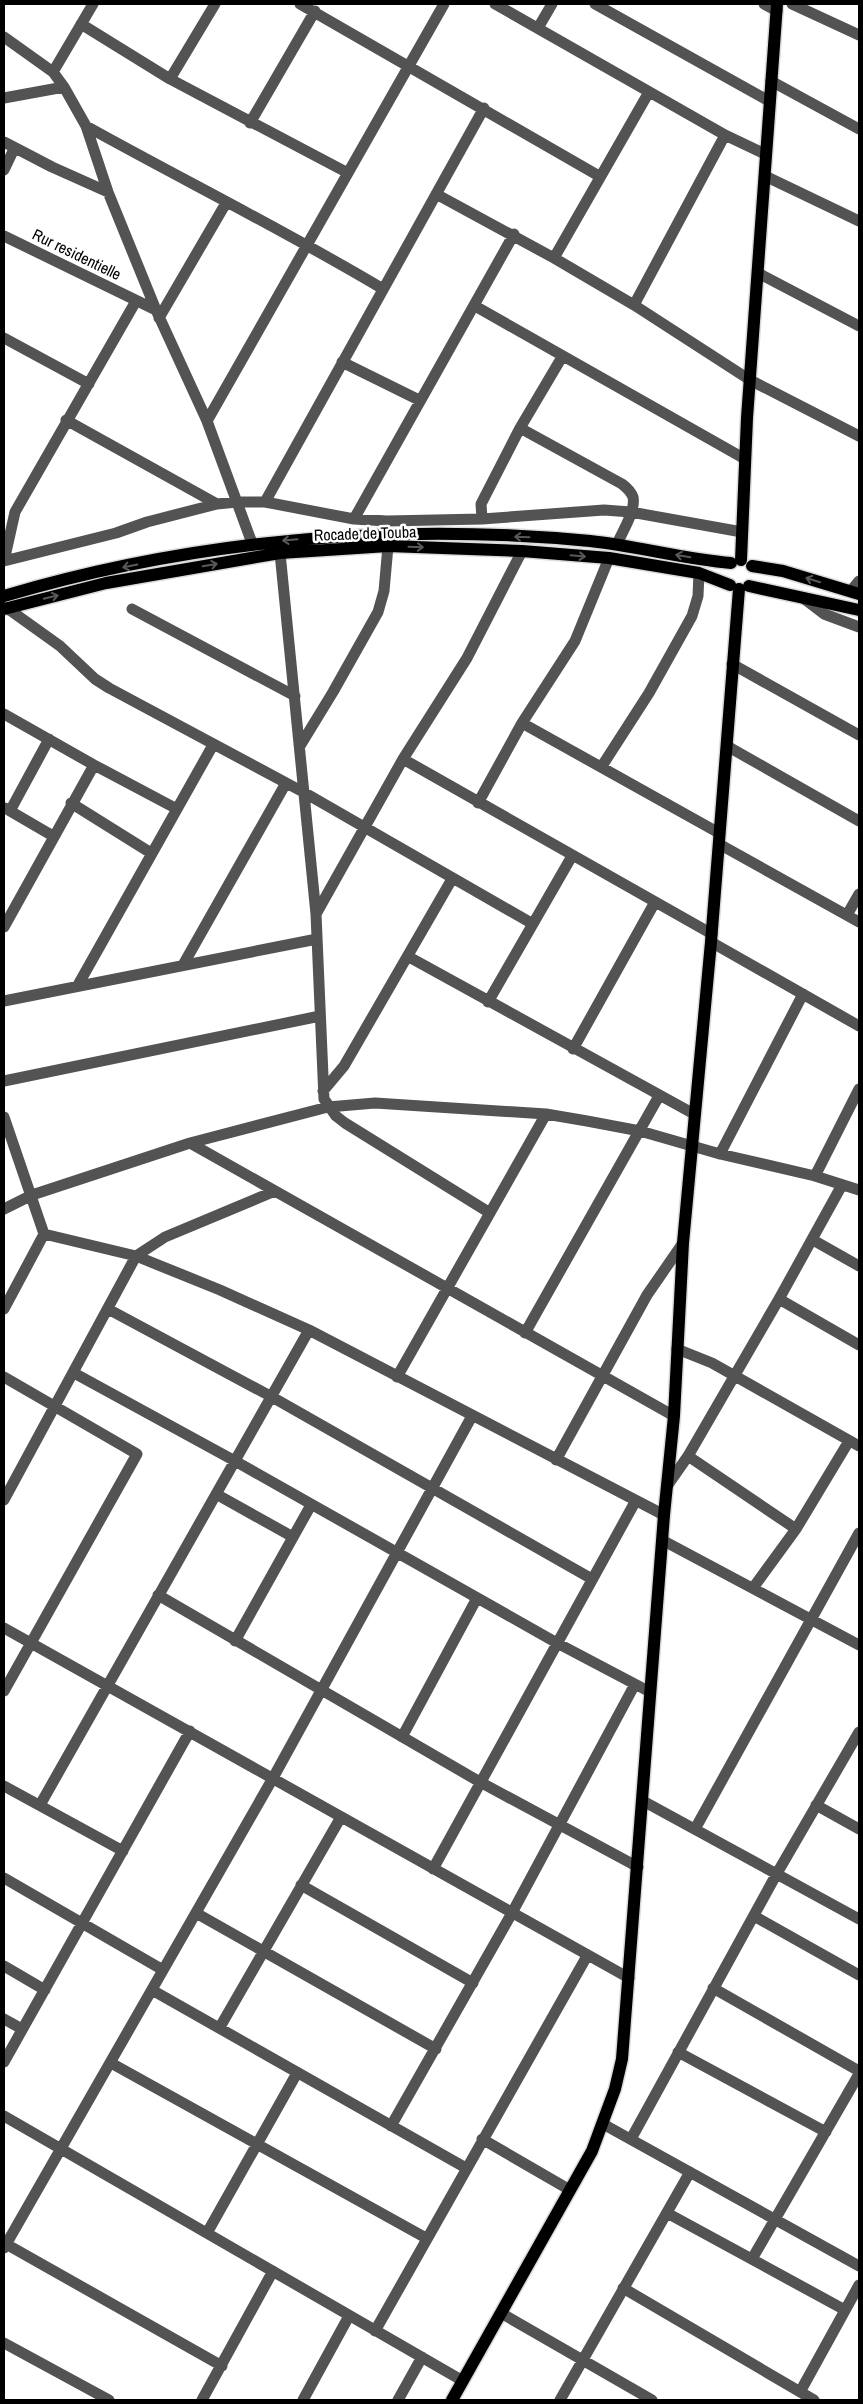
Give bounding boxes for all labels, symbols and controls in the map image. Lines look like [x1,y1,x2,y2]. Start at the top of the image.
street label: Rur residentielle [29,223,125,285]
street label: Rocade de Touba [313,520,417,546]
one-way arrow [514,532,530,542]
one-way arrow [282,535,298,545]
one-way arrow [407,543,423,552]
one-way arrow [676,550,692,560]
one-way arrow [570,551,586,560]
one-way arrow [202,560,218,570]
one-way arrow [122,562,138,572]
one-way arrow [805,574,821,584]
one-way arrow [42,592,58,601]

